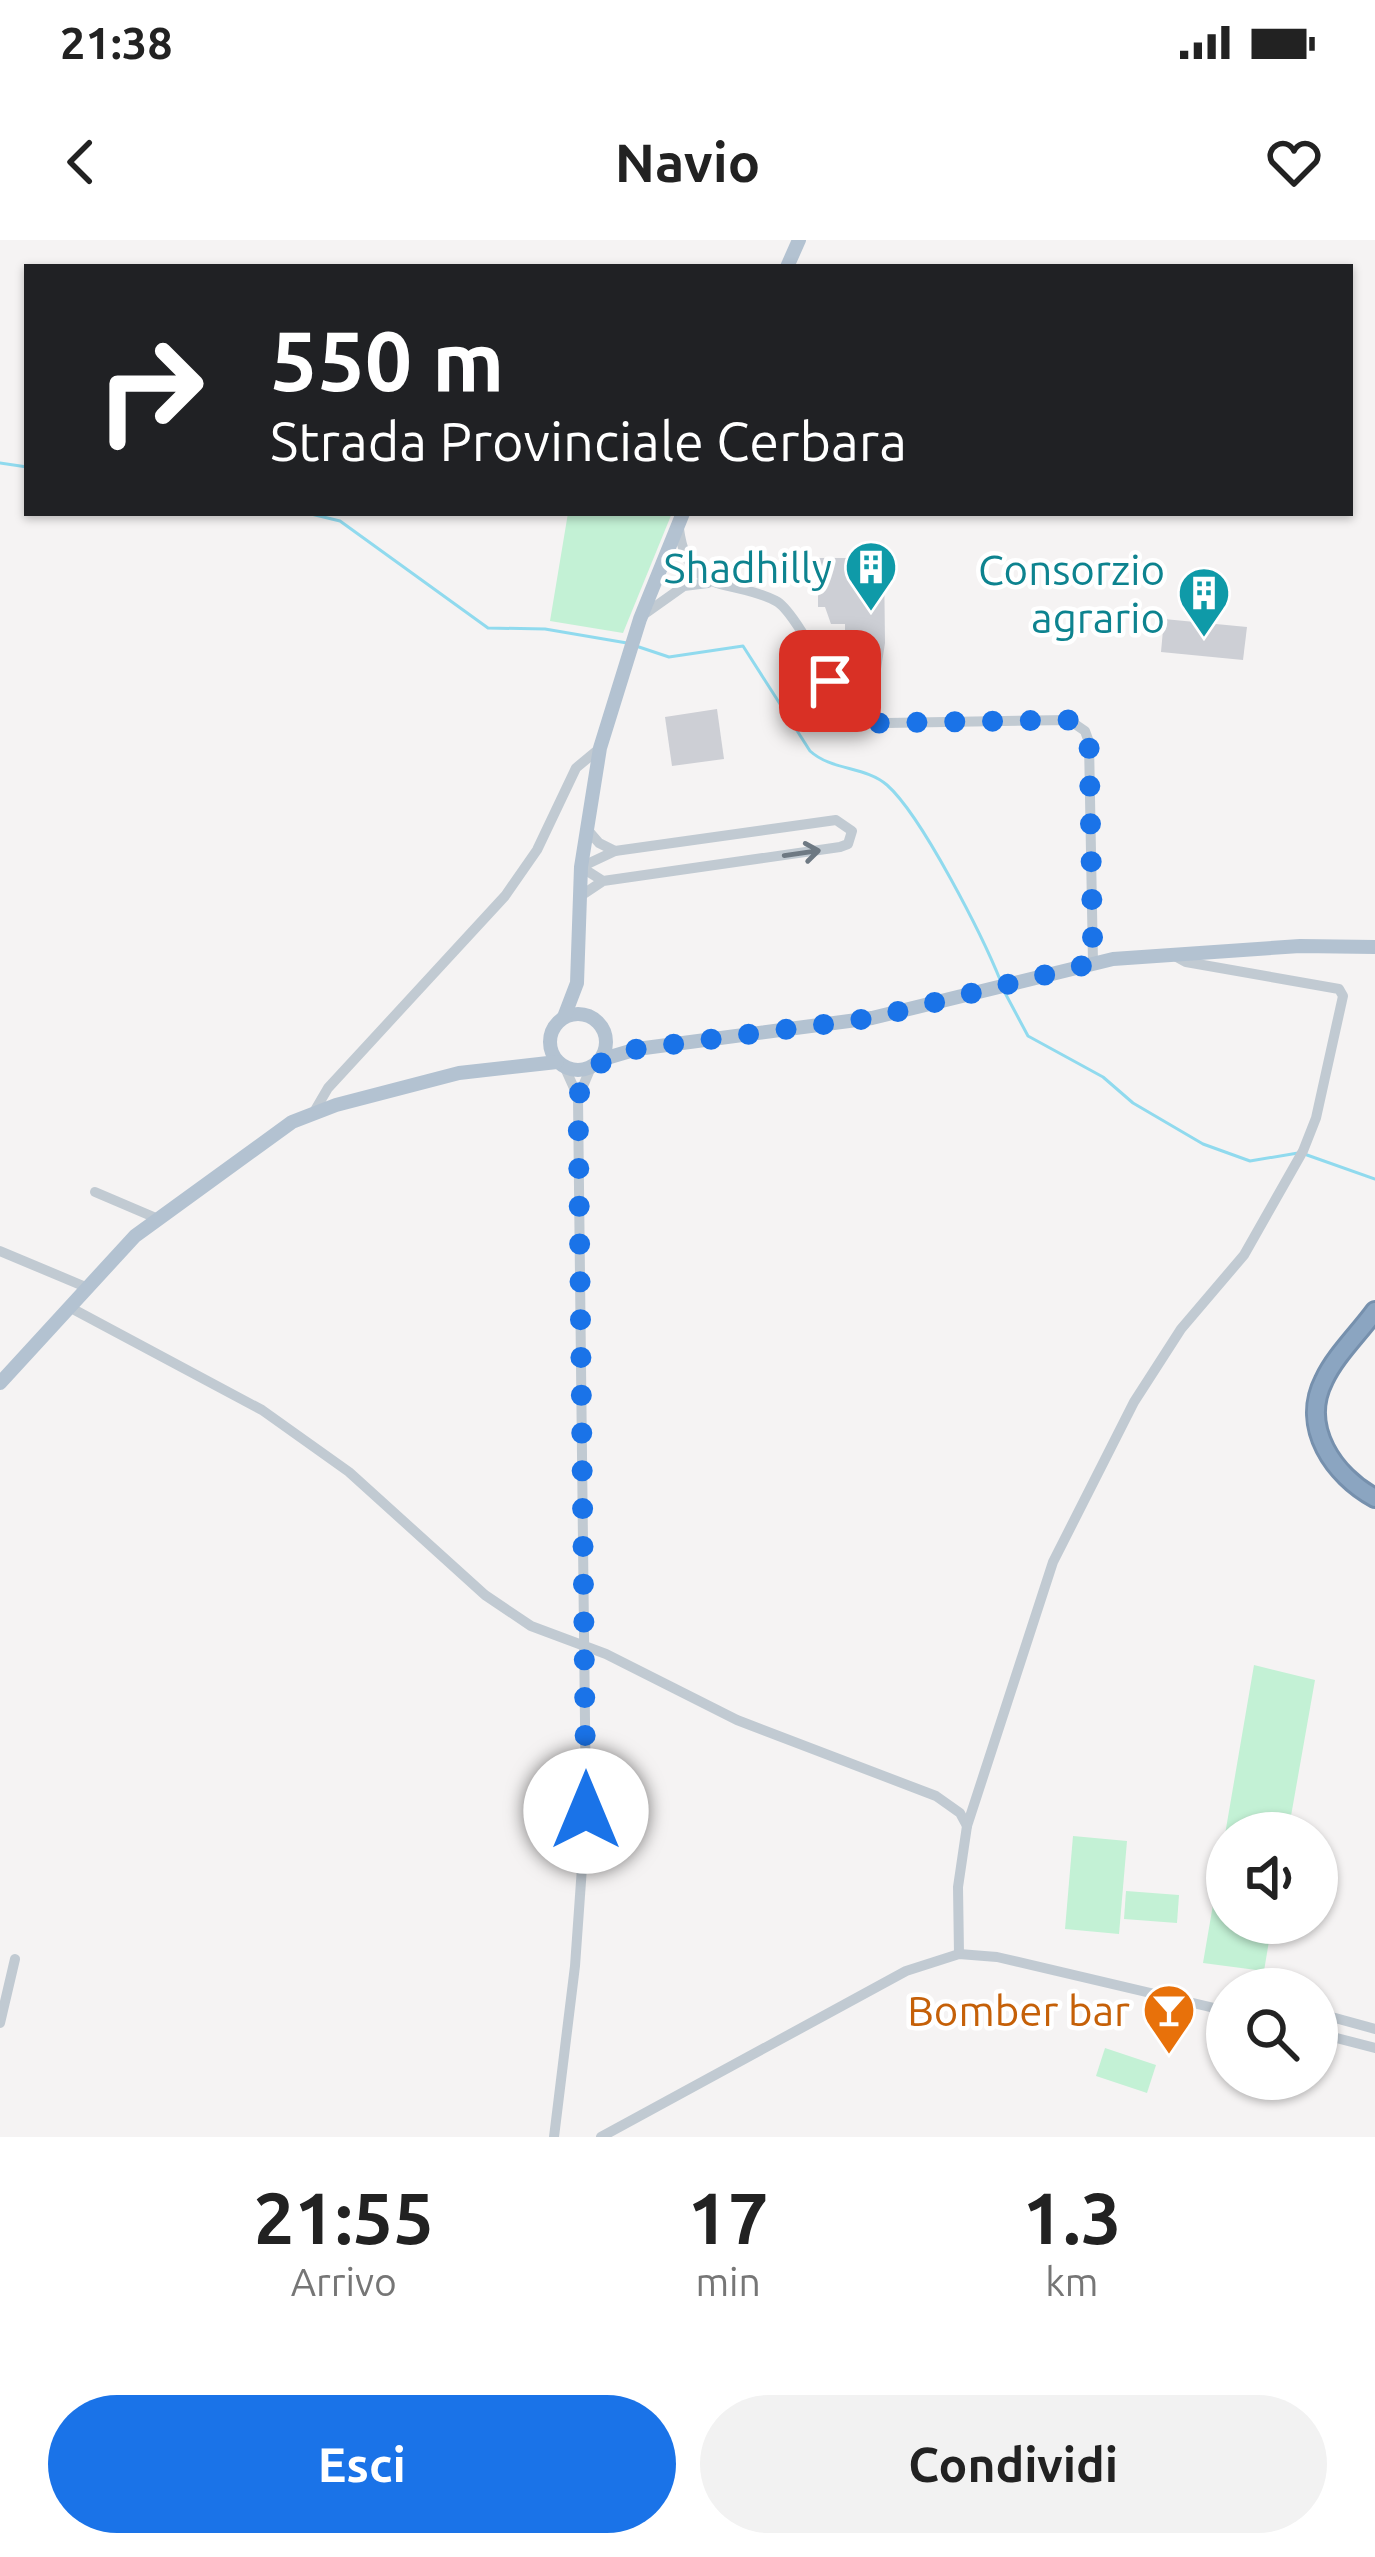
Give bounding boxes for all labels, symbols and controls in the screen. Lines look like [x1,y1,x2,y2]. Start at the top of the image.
text: 21:38 [60,17,173,68]
icon: back [48,129,114,195]
icon: heart [1261,129,1327,195]
text: Navio [615,132,760,192]
icon: right [72,312,228,468]
text: 550 m [270,313,504,407]
text: Strada Provinciale Cerbara [270,411,907,471]
building icon: Shadhilly [843,539,899,613]
place label: Shadhilly [663,544,832,591]
place label: Consorzio agrario [978,546,1165,641]
building icon: Consorzio agrario [1176,565,1232,639]
pin [779,630,881,732]
icon: arrive [797,648,863,714]
one-way arrow [781,841,820,864]
position arrow [523,1748,649,1874]
map controls [1206,1812,1338,2100]
button: sound [1206,1812,1338,1944]
button: search [1206,1968,1338,2100]
bar icon: Bomber bar [1141,1982,1197,2056]
place label: Bomber bar [907,1987,1130,2034]
text: 21:55 [254,2177,434,2258]
text: 17 [688,2177,769,2258]
text: 1.3 [1022,2177,1121,2258]
text: Arrivo [291,2260,397,2303]
text: min [695,2260,761,2303]
text: km [1045,2260,1099,2303]
button: Esci [48,2395,676,2533]
button: Condividi [700,2395,1327,2533]

